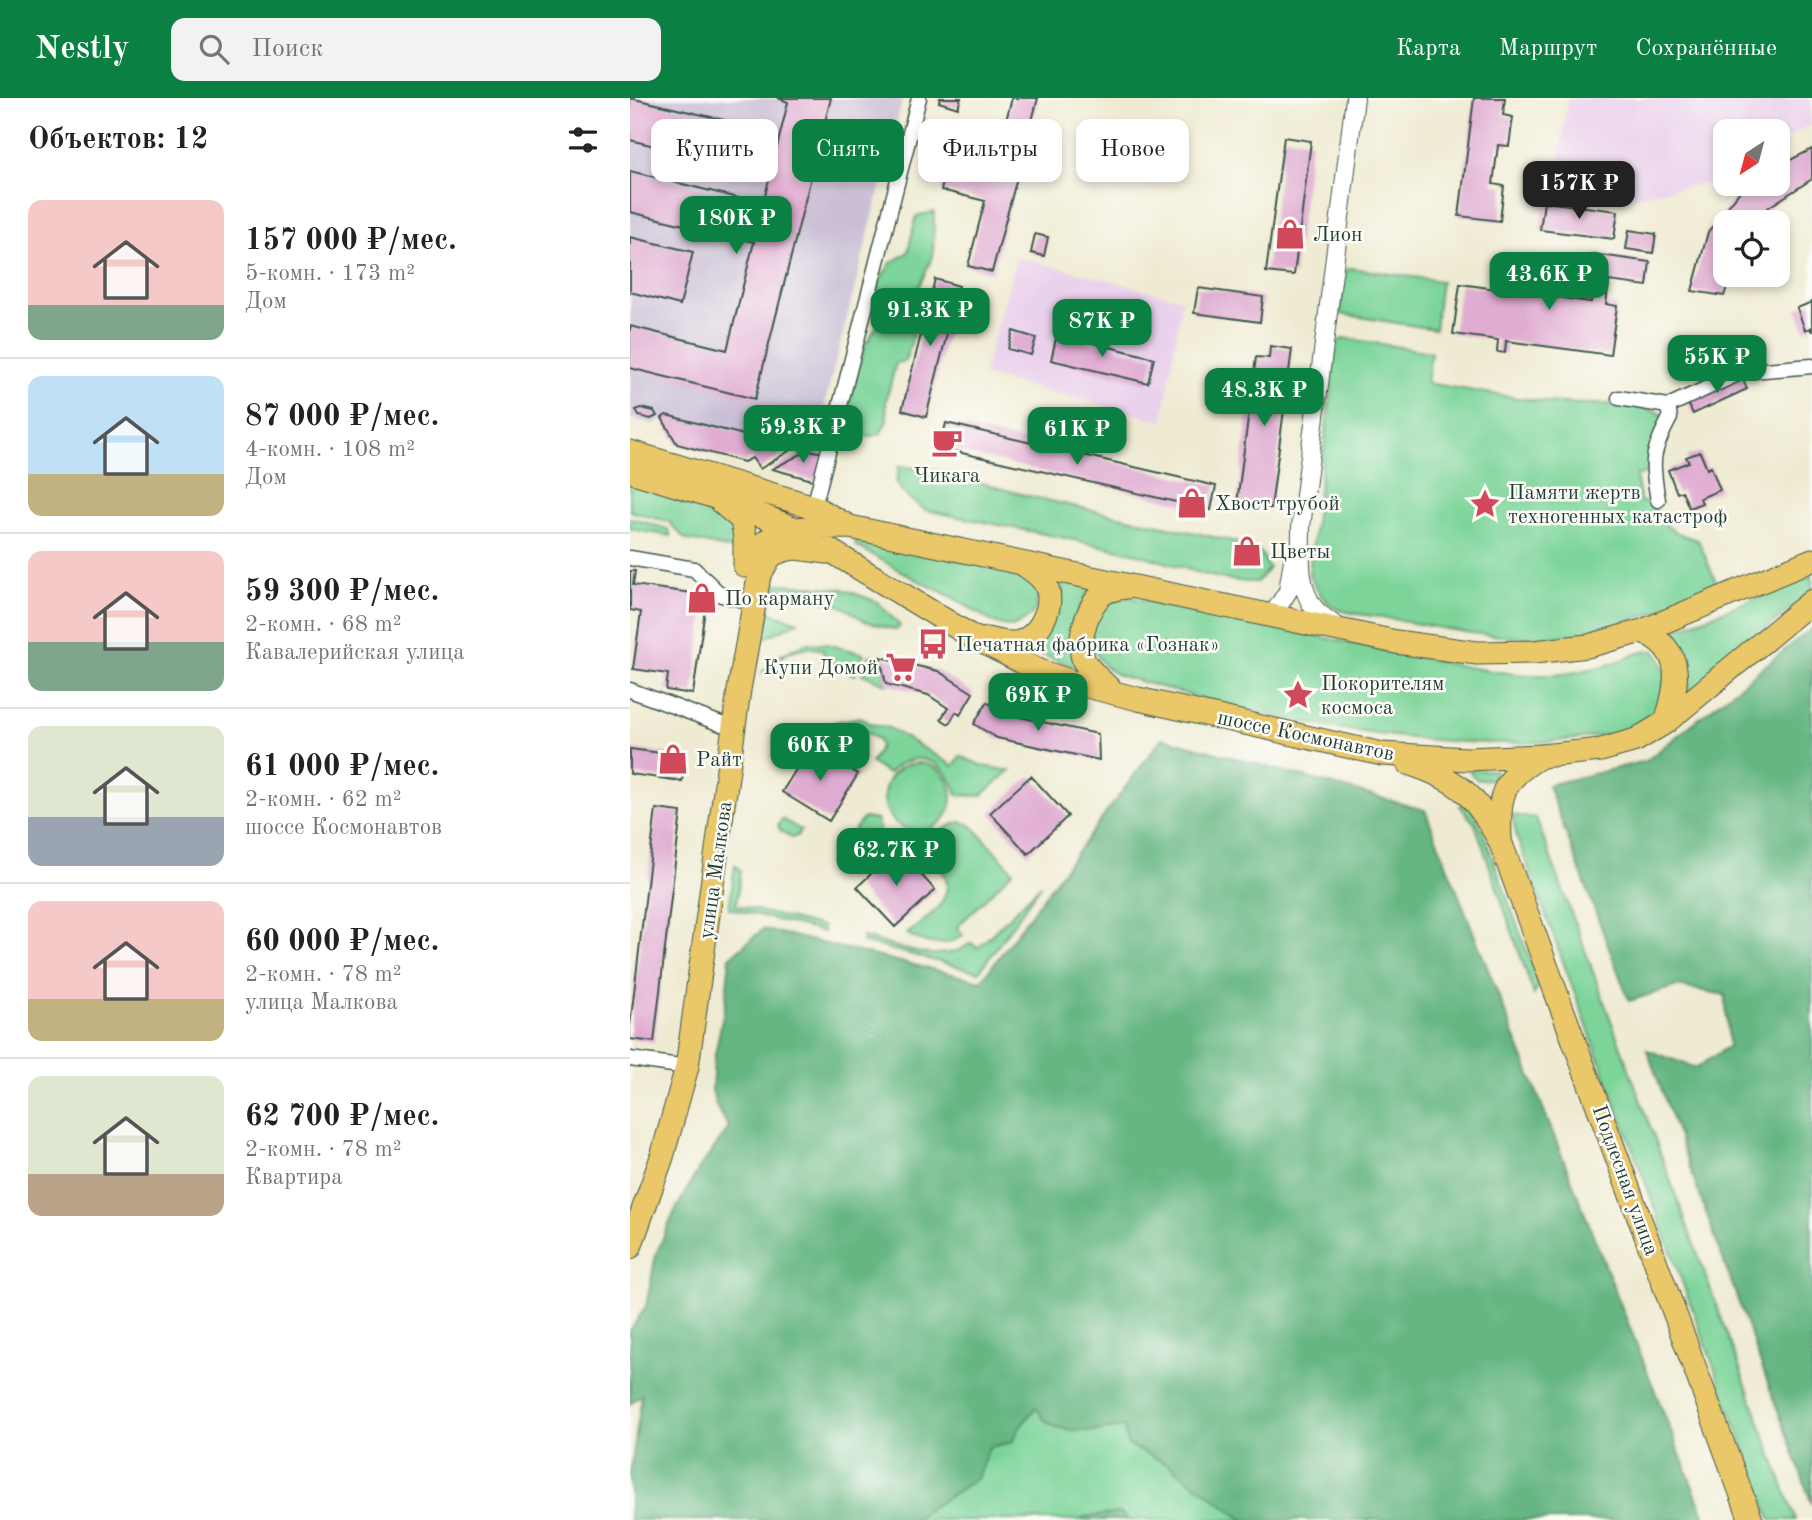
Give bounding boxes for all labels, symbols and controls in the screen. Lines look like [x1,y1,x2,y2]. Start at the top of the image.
search box [171,18,661,81]
icon: search [195,30,233,68]
text: Nestly [35,33,129,66]
text: Поиск [251,36,323,62]
text: Карта [1396,37,1461,61]
text: Маршрут [1499,37,1597,61]
text: Сохранённые [1635,37,1777,61]
chip: Купить [651,119,778,182]
chip: Снять [792,119,904,182]
chip: Фильтры [918,119,1062,182]
chip: Новое [1076,119,1189,182]
north arrow [1713,119,1790,196]
map controls [1713,119,1790,287]
icon: filters [564,121,602,159]
text: Объектов: 12 [28,125,208,155]
pin: 157K ₽ [1522,162,1636,221]
text: 157K ₽ [1539,172,1619,195]
pin: 180K ₽ [679,197,793,256]
text: 180K ₽ [696,207,776,230]
button: locate [1713,210,1790,287]
shop icon: Лион [1273,217,1307,251]
place label: Лион [1313,225,1363,246]
text: 157 000 ₽/мес. [245,226,457,256]
icon: home [84,228,168,312]
pin: 43.6K ₽ [1484,252,1614,312]
text: 5-комн. · 173 m² [245,262,415,285]
text: 43.6K ₽ [1506,263,1592,286]
pin: 91.3K ₽ [865,288,995,348]
text: Дом [245,290,287,313]
text: 91.3K ₽ [887,299,973,322]
pin: 87K ₽ [1053,300,1151,359]
text: 87K ₽ [1069,310,1135,333]
pin: 55K ₽ [1668,336,1766,395]
text: 55K ₽ [1684,346,1750,369]
pin: 48.3K ₽ [1199,368,1329,428]
text: 48.3K ₽ [1221,379,1307,402]
text: 87 000 ₽/мес. [245,402,439,432]
icon: home [84,404,168,488]
pin: 59.3K ₽ [738,406,868,465]
pin: 61K ₽ [1028,408,1126,467]
text: 59.3K ₽ [760,416,846,439]
text: 61K ₽ [1044,418,1110,441]
cafe icon: Чикага [930,425,964,459]
text: 4-комн. · 108 m² [245,438,415,461]
text: Дом [245,466,287,489]
place label: Чикага [914,466,980,487]
place label: Памяти жертв техногенных катастроф [1508,483,1727,528]
shop icon: Хвост трубой [1175,486,1209,520]
place icon: Памяти жертв техногенных катастроф [1468,487,1502,521]
place label: Хвост трубой [1215,494,1340,515]
shop icon: Цветы [1230,534,1264,568]
place label: Цветы [1270,542,1330,563]
text: 59 300 ₽/мес. [245,577,439,607]
icon: home [84,579,168,663]
shop icon: По карману [685,581,719,615]
place label: По карману [725,589,835,610]
text: 2-комн. · 68 m² [245,613,402,636]
bus stop icon: Печатная фабрика «Гознак» [916,627,950,661]
place label: Печатная фабрика «Гознак» [956,635,1220,656]
text: Кавалерийская улица [245,641,465,664]
supermarket icon: Купи Домой [884,650,918,684]
place label: Купи Домой [763,658,878,679]
pin: 69K ₽ [989,674,1087,733]
place label: Покорителям космоса [1321,674,1444,719]
place icon: Покорителям космоса [1281,678,1315,712]
text: 69K ₽ [1005,684,1071,707]
street label: шоссе Космонавтов [1215,707,1396,765]
pin: 60K ₽ [771,724,869,783]
text: 60K ₽ [787,734,853,757]
shop icon: Райт [656,742,690,776]
place label: Райт [696,750,742,771]
text: 61 000 ₽/мес. [245,752,439,782]
icon: home [84,754,168,838]
text: 2-комн. · 62 m² [245,788,402,811]
street label: улица Малкова [696,800,737,941]
text: шоссе Космонавтов [245,816,442,839]
pin: 62.7K ₽ [831,828,961,888]
text: 62.7K ₽ [853,839,939,862]
text: 60 000 ₽/мес. [245,927,439,957]
icon: home [84,929,168,1013]
text: 2-комн. · 78 m² [245,963,402,986]
text: улица Малкова [245,991,398,1014]
text: 62 700 ₽/мес. [245,1102,439,1132]
street label: Подлесная улица [1588,1102,1662,1259]
icon: home [84,1104,168,1188]
text: 2-комн. · 78 m² [245,1138,402,1161]
text: Квартира [245,1166,343,1189]

